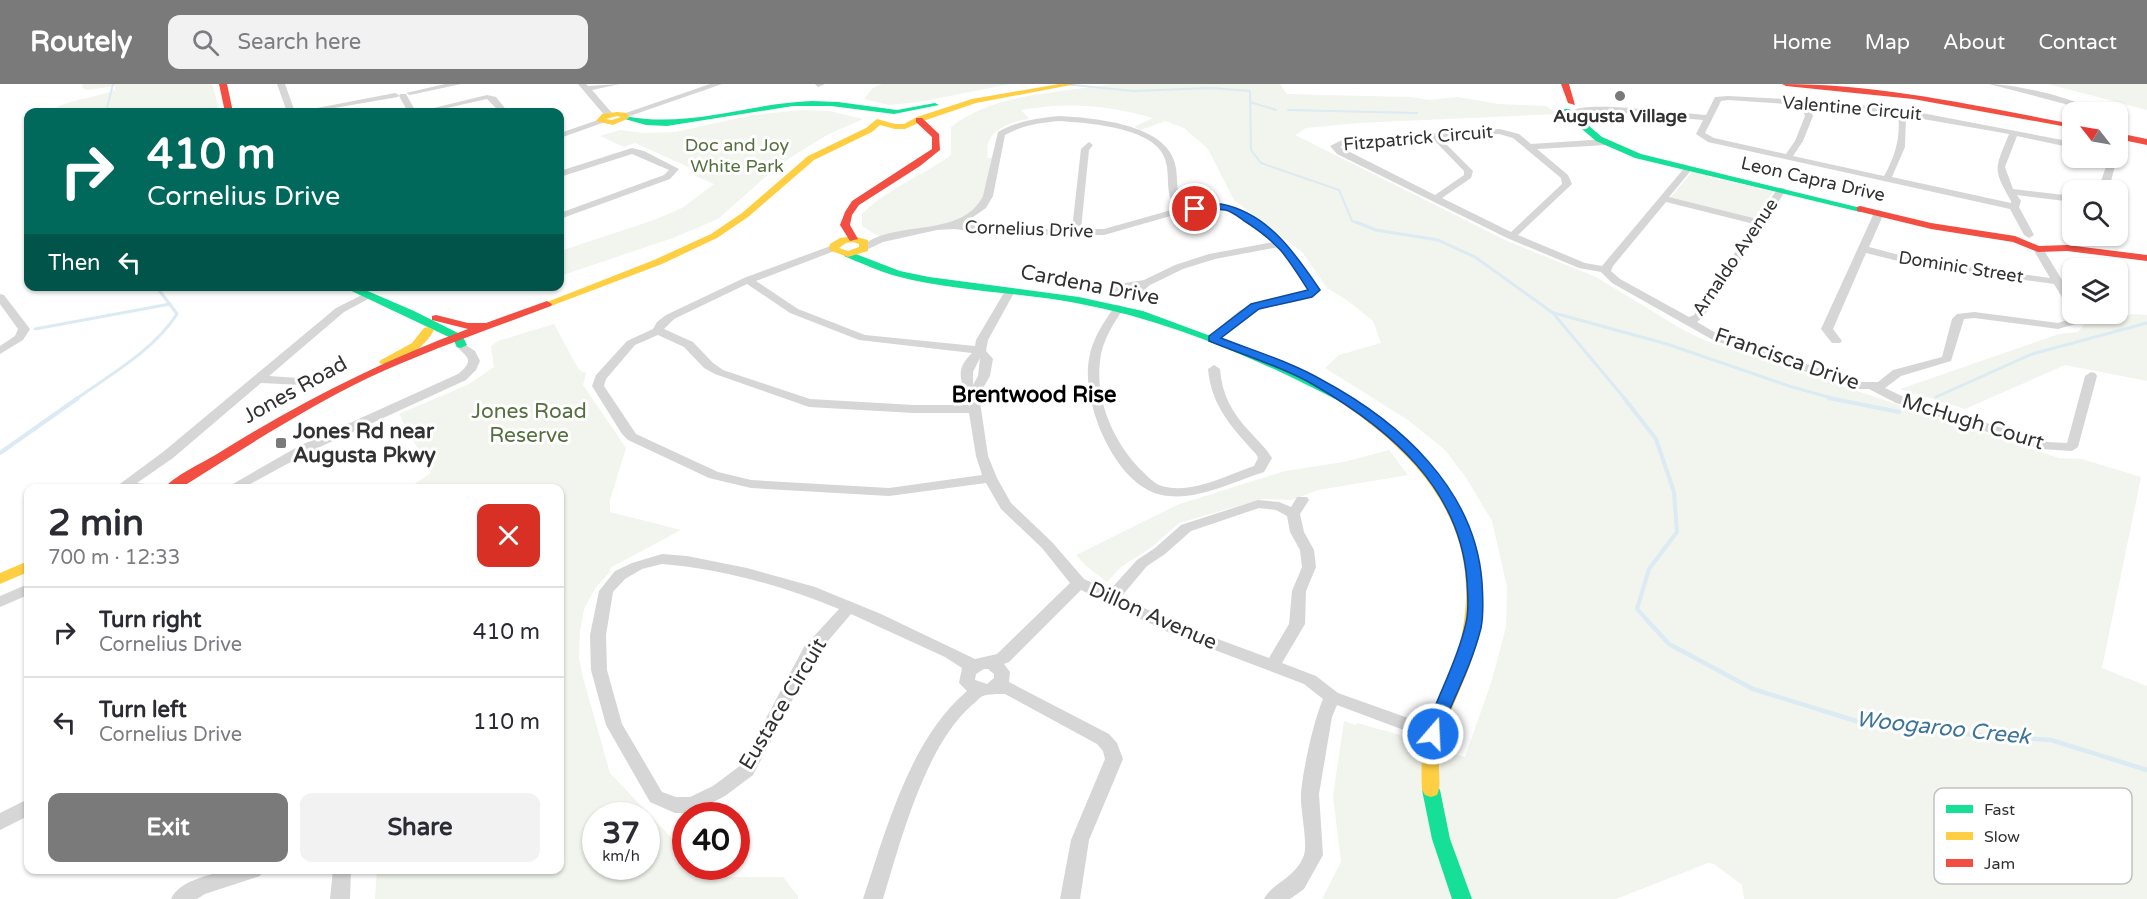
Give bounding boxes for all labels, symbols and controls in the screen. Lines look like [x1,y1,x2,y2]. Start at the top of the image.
search box [168,15,588,69]
text: Routely [30,25,132,59]
icon: search [189,26,222,59]
text: Search here [237,29,361,55]
text: Home [1772,30,1832,55]
text: Map [1865,30,1910,55]
text: About [1943,30,2005,55]
text: Contact [2038,30,2117,55]
marker: Augusta Village [1613,89,1627,103]
street label: Valentine Circuit [1781,91,1923,125]
north arrow [2062,102,2128,168]
map controls [2062,102,2128,324]
place label: Augusta Village [1553,105,1687,127]
street label: Fitzpatrick Circuit [1342,120,1494,156]
text: 410 m [147,129,276,180]
icon: right [48,132,126,210]
park label: Doc and Joy White Park [685,134,790,177]
street label: Leon Capra Drive [1739,152,1887,206]
text: Cornelius Drive [147,180,340,213]
button: search [2062,180,2128,246]
pin [1169,183,1220,234]
icon: arrive [1178,192,1211,225]
street label: Arnaldo Avenue [1688,194,1782,320]
street label: Cornelius Drive [964,216,1094,242]
icon: left [113,246,146,279]
street label: Dominic Street [1897,246,2025,288]
text: Then [48,250,101,276]
button: layers [2062,258,2128,324]
street label: Cardena Drive [1018,259,1162,311]
street label: Francisca Drive [1711,323,1863,396]
street label: Jones Road [238,351,352,429]
district label: Brentwood Rise [952,382,1116,408]
street label: McHugh Court [1899,389,2047,455]
park label: Jones Road Reserve [471,399,587,448]
place label: Jones Rd near Augusta Pkwy [292,419,437,468]
marker: Jones Rd near Augusta Pkwy [274,436,288,450]
text: 2 min [48,502,144,545]
button: close [477,504,540,567]
text: 700 m · 12:33 [48,546,180,570]
street label: Dillon Avenue [1085,577,1221,655]
text: Turn right [99,607,201,633]
icon: right [48,616,81,649]
text: 410 m [473,619,540,645]
text: Cornelius Drive [99,633,242,657]
street label: Eustace Circuit [734,634,832,774]
text: Turn left [99,697,187,723]
position arrow [1401,702,1465,766]
icon: left [48,706,81,739]
water label: Woogaroo Creek [1855,706,2033,750]
text: 110 m [473,709,540,735]
text: Cornelius Drive [99,723,242,747]
legend [1934,788,2132,884]
button: Exit [48,793,288,862]
button: Share [300,793,540,862]
text: Fast [1984,800,2015,820]
speed limit sign: 40 [672,802,750,880]
text: 37 [602,815,640,852]
text: Slow [1984,827,2020,847]
text: km/h [602,847,640,865]
text: Jam [1984,854,2015,874]

